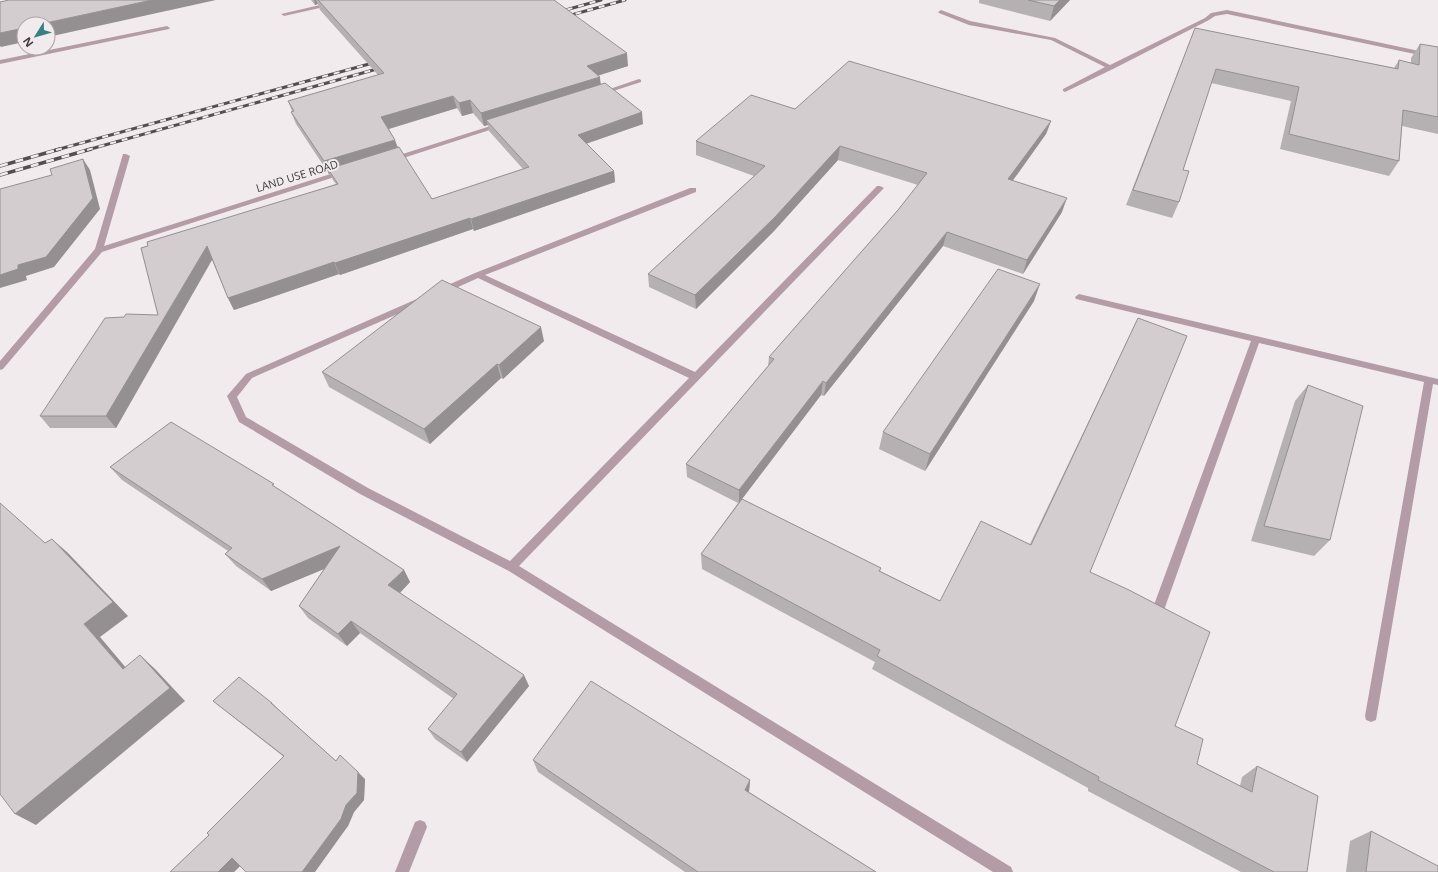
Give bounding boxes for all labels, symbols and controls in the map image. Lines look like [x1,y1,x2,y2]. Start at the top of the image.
north arrow [16,16,56,56]
text: N [19,34,36,50]
street label: LAND USE ROAD [254,156,340,195]

